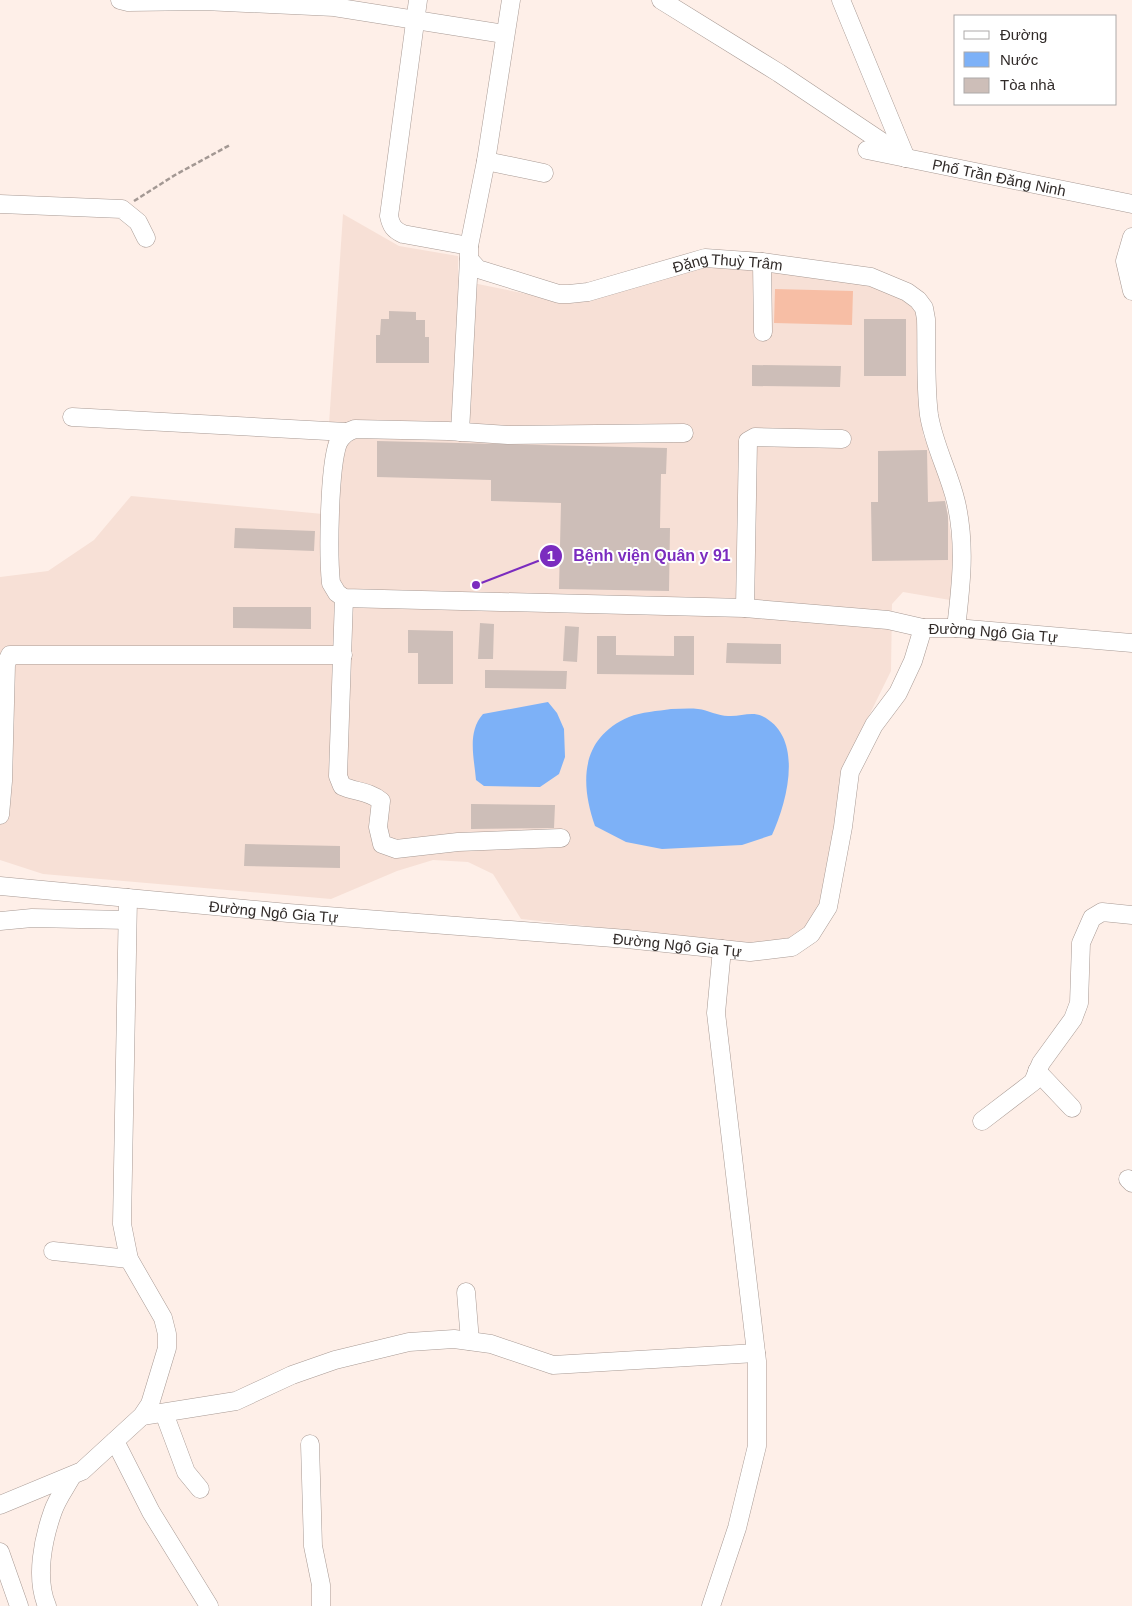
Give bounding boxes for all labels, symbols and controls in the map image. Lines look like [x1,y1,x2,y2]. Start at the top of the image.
legend [954,15,1117,105]
text: Đường [1000,26,1047,43]
text: Nước [1000,51,1039,68]
text: Tòa nhà [1000,76,1056,93]
street label: Phố Trần Đăng Ninh [931,155,1068,199]
street label: Đặng Thuỳ Trâm [670,249,784,276]
callout: Bệnh viện Quân y 91 [538,540,741,571]
text: 1 [547,547,555,564]
text: Bệnh viện Quân y 91 [573,547,731,564]
street label: Đường Ngô Gia Tự [929,620,1059,645]
street label: Đường Ngô Gia Tự [208,897,339,925]
street label: Đường Ngô Gia Tự [612,929,743,960]

